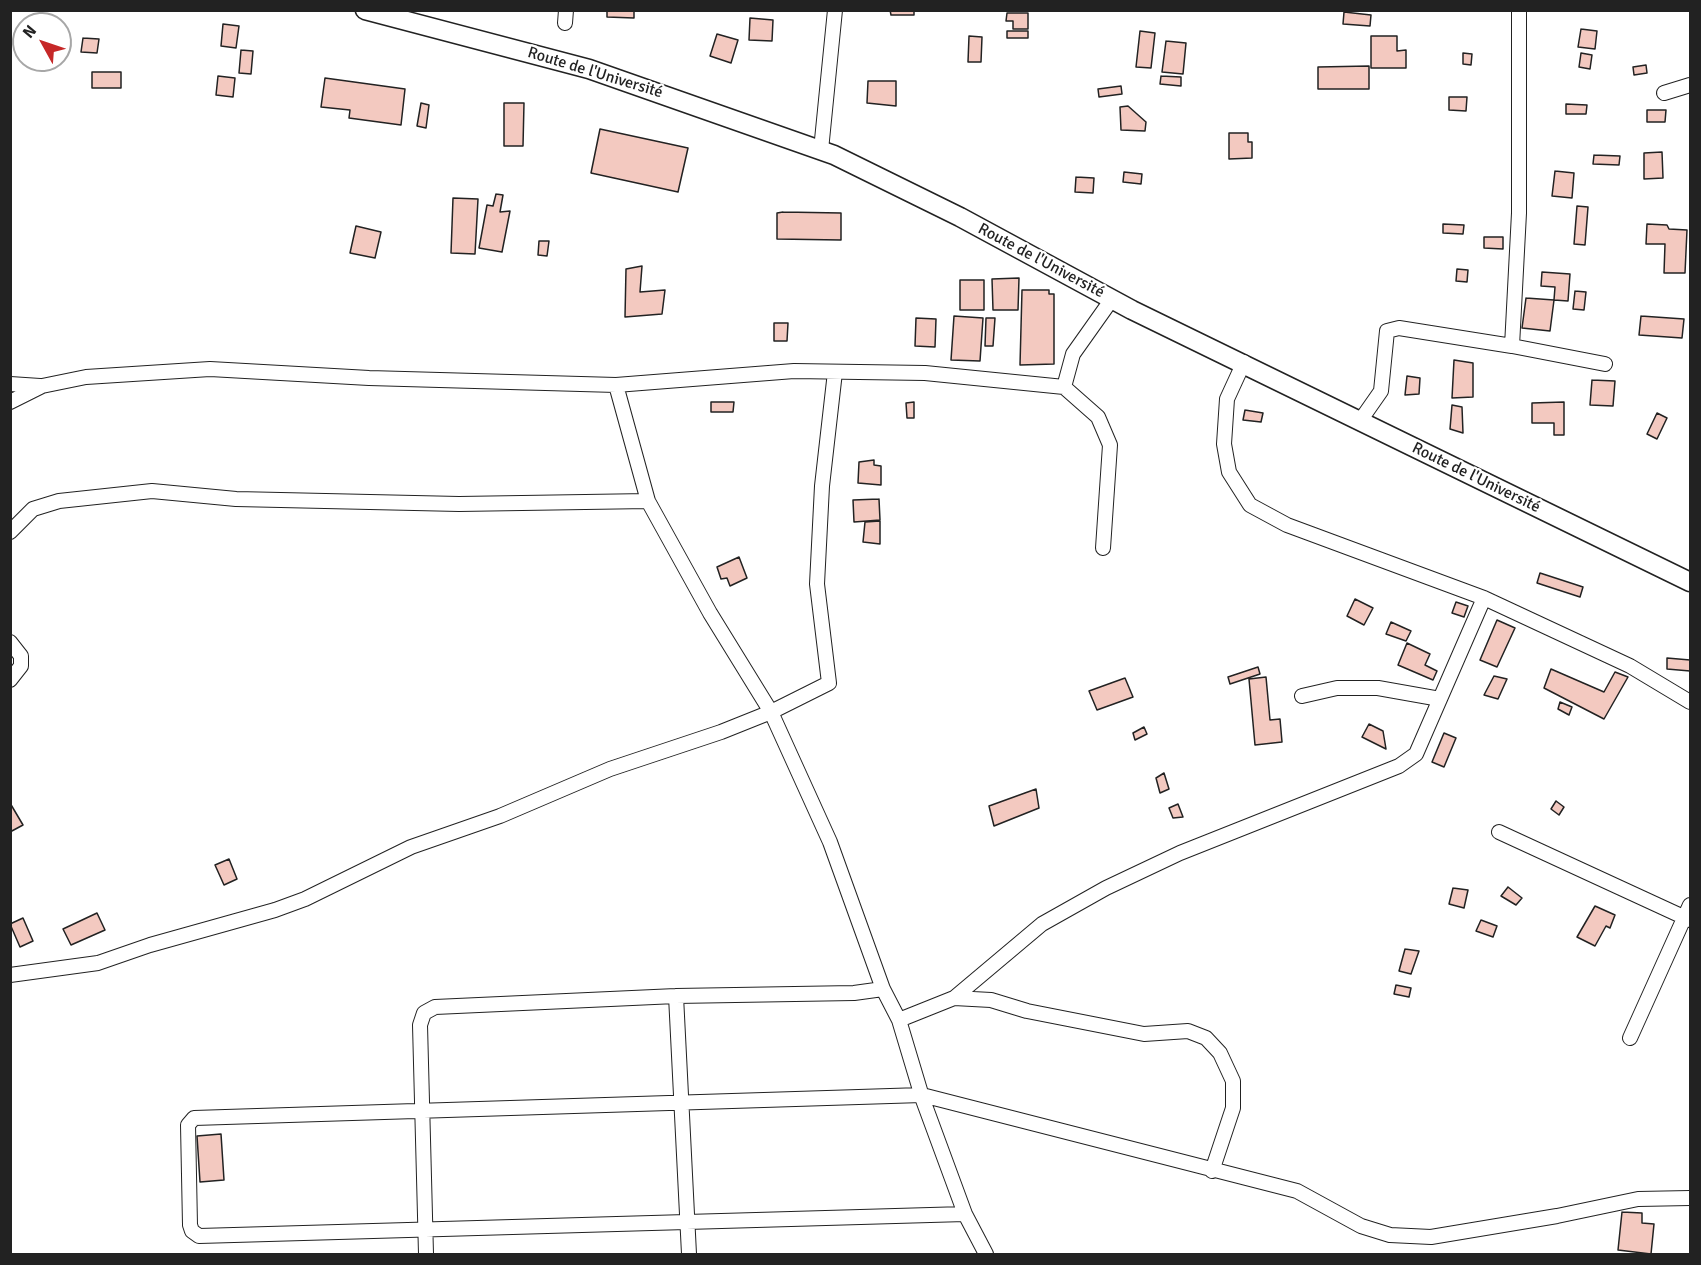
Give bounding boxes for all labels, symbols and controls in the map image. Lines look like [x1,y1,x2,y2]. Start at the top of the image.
north arrow [12,12,72,72]
text: N [18,21,41,42]
street label: Route de l'Université [525,43,665,103]
street label: Route de l'Université [975,220,1107,302]
street label: Route de l'Université [1409,439,1543,517]

